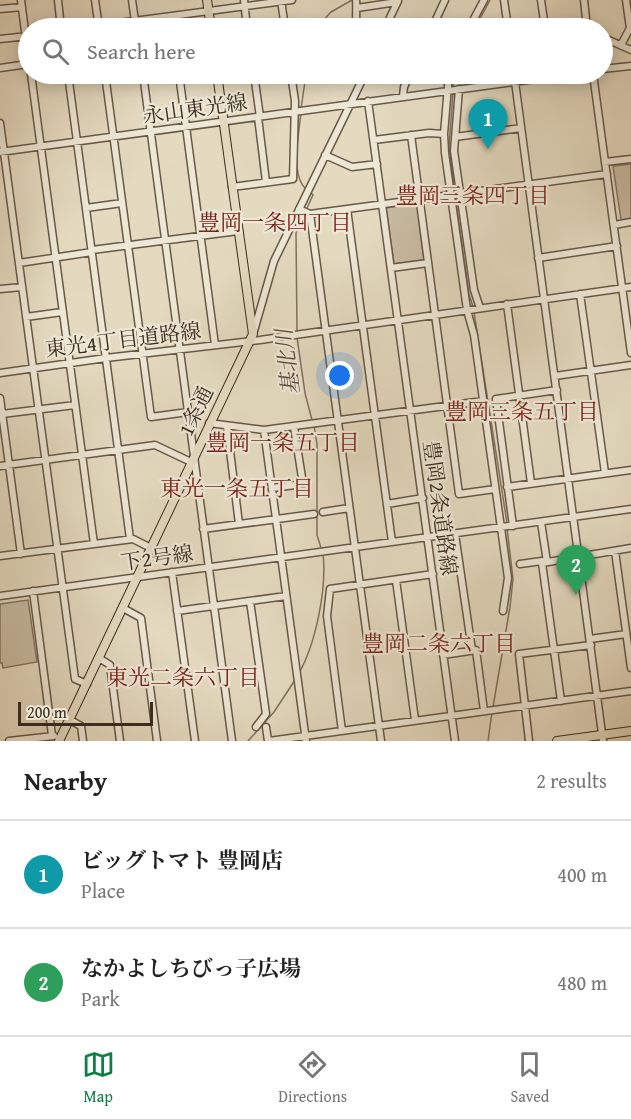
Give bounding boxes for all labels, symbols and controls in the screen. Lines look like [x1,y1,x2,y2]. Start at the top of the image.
search box [18,18,613,84]
icon: search [39,35,72,68]
text: Search here [87,35,196,67]
street label: 永山東光線 [141,86,249,131]
pin: 1 [468,100,508,149]
district label: 豊岡三条四丁目 [396,179,550,211]
district label: 豊岡一条四丁目 [198,206,352,238]
street label: 東光4丁目道路線 [43,315,203,364]
water label: 基北川 [267,325,307,397]
your location [325,361,354,390]
street label: 1条通 [170,381,221,441]
district label: 豊岡三条五丁目 [445,395,599,427]
district label: 豊岡一条五丁目 [206,426,360,458]
street label: 豊岡2条道路線 [416,438,465,577]
district label: 東光一条五丁目 [160,472,314,504]
street label: 下2号線 [119,537,195,578]
pin: 2 [556,546,596,595]
district label: 豊岡二条六丁目 [362,627,516,659]
district label: 東光二条六丁目 [106,661,260,693]
scale bar [18,699,153,726]
text: 200 m [27,700,67,724]
text: Nearby [24,761,107,800]
text: 2 results [536,766,607,795]
text: ビッグトマト 豊岡店 [81,844,283,876]
text: 1 [38,860,49,889]
text: 400 m [557,860,607,889]
text: Place [81,876,125,905]
text: なかよしちびっ子広場 [81,952,301,984]
text: 2 [38,968,49,997]
text: 480 m [557,968,607,997]
text: Park [81,984,120,1013]
tab: Map [82,1048,115,1108]
tab: Directions [278,1048,347,1108]
tab: Saved [510,1048,549,1108]

